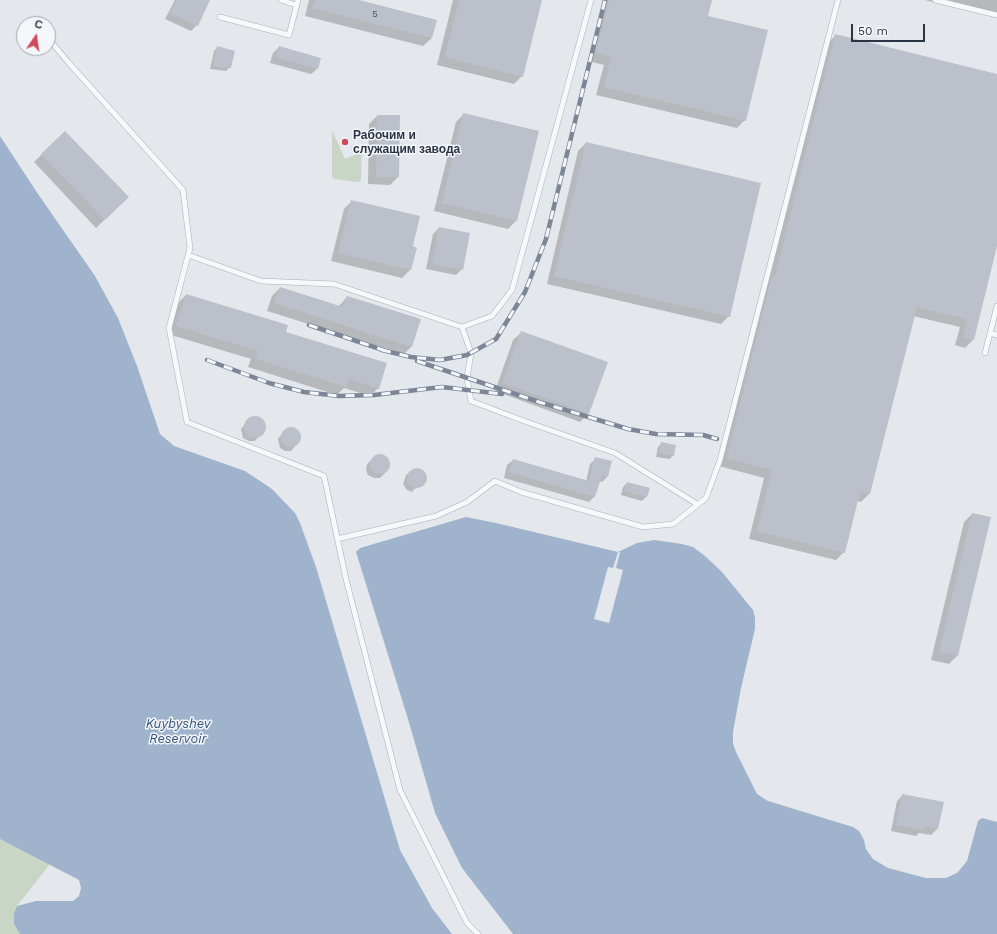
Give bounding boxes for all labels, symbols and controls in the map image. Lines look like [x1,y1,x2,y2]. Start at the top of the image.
house number: 5 [372,8,378,20]
north arrow [16,16,56,56]
scale bar [853,16,927,42]
text: С [33,18,44,32]
text: 50 m [858,24,888,38]
place label: Рабочим и служащим завода [353,128,460,156]
marker: Рабочим и служащим завода [340,137,350,147]
water label: Kuybyshev Reservoir [146,716,210,747]

